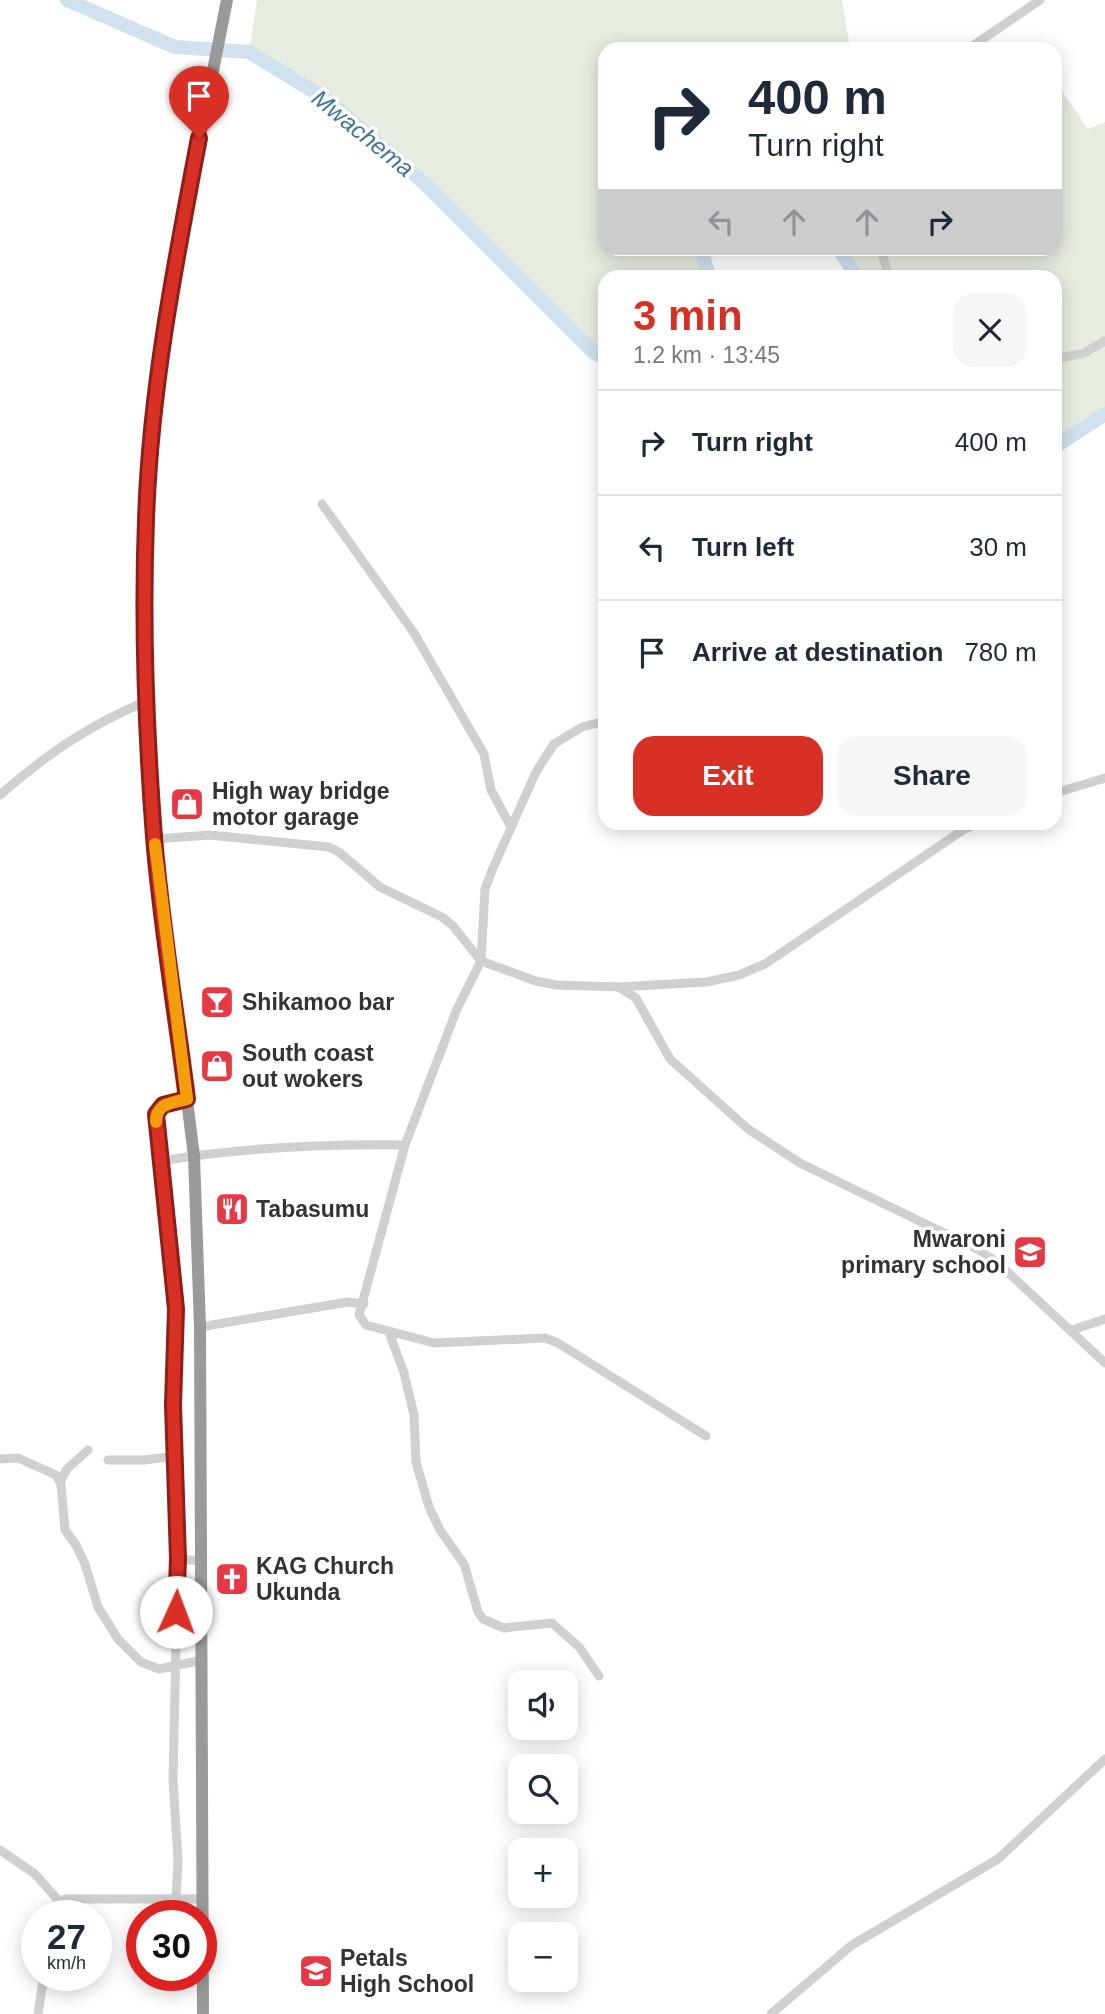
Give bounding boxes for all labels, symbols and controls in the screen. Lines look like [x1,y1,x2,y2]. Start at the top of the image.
pin [169,66,229,138]
icon: right [633,70,724,161]
text: 400 m [748,70,887,124]
icon: arrive [180,77,218,115]
water label: Mwachema [307,84,419,182]
text: Turn right [748,127,884,163]
icon: left [702,203,740,241]
icon: ahead [775,203,813,241]
icon: ahead [848,203,886,241]
icon: right [921,203,959,241]
text: 3 min [633,292,743,339]
button: close [953,293,1027,367]
text: 1.2 km · 13:45 [633,342,780,368]
icon: right [633,424,671,462]
text: Turn right [692,427,813,457]
text: 400 m [955,427,1027,457]
icon: left [633,529,671,567]
text: Turn left [692,532,794,562]
text: 30 m [969,532,1027,562]
icon: arrive [633,634,671,672]
text: Arrive at destination [692,637,943,667]
text: 780 m [964,637,1037,667]
button: Exit [633,736,823,816]
button: Share [837,736,1027,816]
place label: High way bridge motor garage [212,778,390,830]
shop icon: High way bridge motor garage [168,785,206,823]
bar icon: Shikamoo bar [198,983,236,1021]
place label: Shikamoo bar [242,989,394,1015]
place label: South coast out wokers [242,1040,374,1092]
shop icon: South coast out wokers [198,1047,236,1085]
restaurant icon: Tabasumu [213,1190,251,1228]
place label: Tabasumu [256,1196,369,1222]
place label: Mwaroni primary school [841,1226,1006,1278]
school or university icon: Mwaroni primary school [1011,1233,1049,1271]
place label: KAG Church Ukunda [256,1553,394,1605]
church icon: KAG Church Ukunda [213,1560,251,1598]
position arrow [139,1575,213,1649]
map controls [508,1670,578,1992]
button: sound [508,1670,578,1740]
button: search [508,1754,578,1824]
button: + [508,1838,578,1908]
speed limit sign: 30 [126,1900,217,1991]
text: 27 [47,1917,86,1956]
button: − [508,1922,578,1992]
place label: Petals High School [340,1945,474,1997]
school or university icon: Petals High School [297,1952,335,1990]
text: km/h [47,1953,86,1973]

